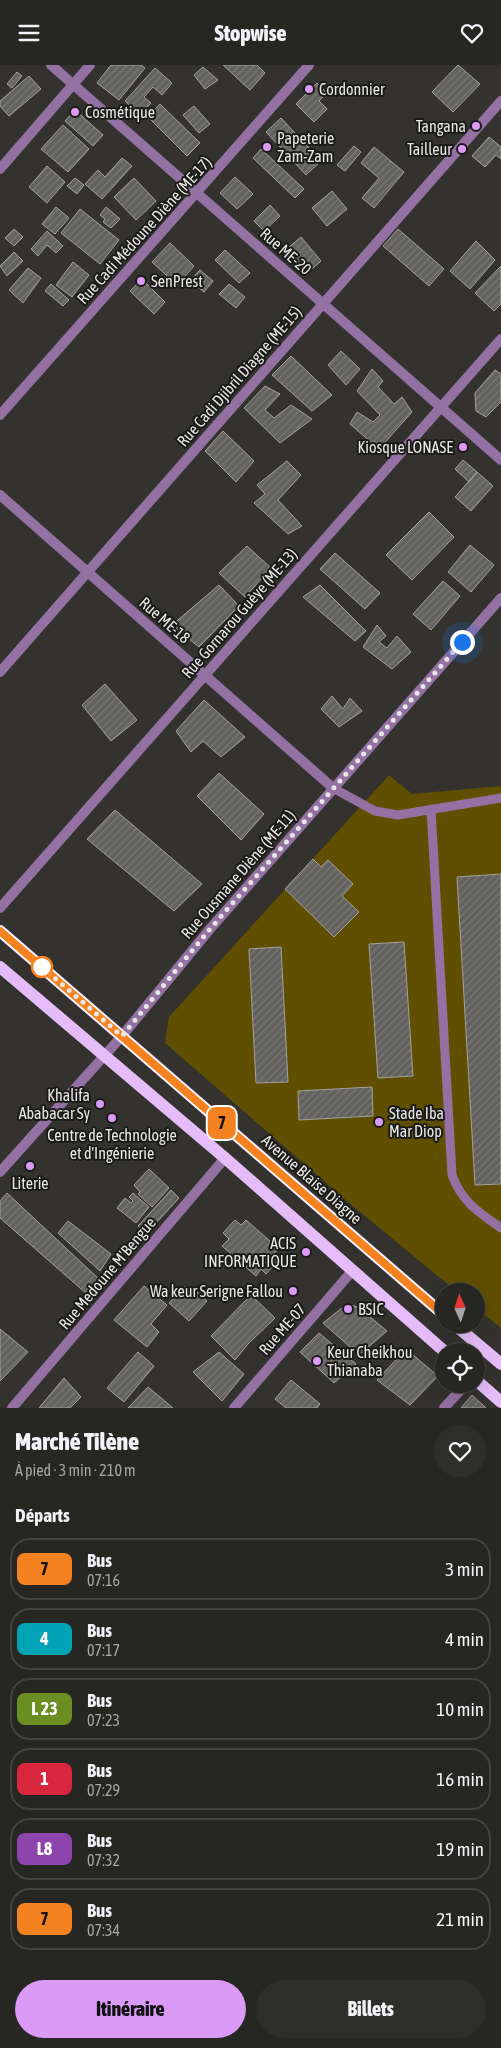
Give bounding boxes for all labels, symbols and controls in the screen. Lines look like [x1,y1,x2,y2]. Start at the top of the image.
icon: menu [15,19,43,47]
icon: heart [458,19,486,47]
text: Stopwise [215,20,286,46]
place label: Cordonnier [319,80,385,98]
marker: Cordonnier [303,83,315,95]
place label: Cosmétique [85,103,155,122]
marker: Cosmétique [69,106,81,118]
place label: Tangana [416,117,466,136]
marker: Tangana [470,120,482,132]
place label: Papeterie Zam-Zam [277,129,334,165]
place label: Tailleur [407,140,452,158]
marker: Papeterie Zam-Zam [261,141,273,153]
marker: Tailleur [456,143,468,155]
street label: Rue Cadi Médoune Diène (ME-17) [73,153,216,308]
street label: Rue ME-20 [257,224,315,278]
place label: SenPrest [151,272,203,290]
marker: SenPrest [135,275,147,287]
street label: Rue Cadi Djibril Diagne (ME-15) [173,302,306,450]
place label: Kiosque LONASE [358,438,453,457]
marker: Kiosque LONASE [457,441,469,453]
street label: Rue Gornarou Guèye (ME-13) [178,544,301,682]
street label: Rue ME-18 [136,593,194,647]
your location [450,630,475,655]
street label: Rue Ousmane Diène (ME-11) [177,806,300,943]
unlabelled marker [31,956,53,978]
place label: Khalifa Ababacar Sy [19,1086,90,1123]
marker: Khalifa Ababacar Sy [94,1098,106,1110]
place label: Stade Iba Mar Diop [389,1104,444,1141]
line badge: 7 [206,1107,238,1139]
marker: Centre de Technologie et d'Ingénierie [106,1112,118,1124]
text: 7 [218,1112,226,1133]
marker: Stade Iba Mar Diop [373,1116,385,1128]
place label: Centre de Technologie et d'Ingénierie [47,1126,177,1163]
street label: Avenue Blaise Diagne [258,1131,366,1228]
marker: Literie [24,1160,36,1172]
place label: Literie [11,1174,49,1192]
street label: Rue Medoune M'Bengue [55,1213,160,1333]
place label: ACIS INFORMATIQUE [204,1234,296,1270]
marker: ACIS INFORMATIQUE [300,1246,312,1258]
place label: Wa keur Serigne Fallou [150,1282,283,1301]
north arrow [435,1283,485,1333]
map controls [435,1283,485,1393]
marker: Wa keur Serigne Fallou [287,1285,299,1297]
street label: Rue ME-07 [255,1300,309,1358]
place label: BSIC [358,1300,384,1318]
marker: BSIC [342,1303,354,1315]
place label: Keur Cheikhou Thianaba [327,1343,412,1379]
button: locate [435,1343,485,1393]
marker: Keur Cheikhou Thianaba [311,1355,323,1367]
button: heart [434,1425,486,1477]
text: Marché Tilène [15,1428,139,1455]
text: À pied · 3 min · 210 m [15,1461,136,1479]
text: Départs [15,1504,70,1526]
text: Bus [87,1549,112,1571]
text: 7 [40,1558,49,1579]
text: 3 min [445,1558,484,1580]
text: 07:16 [87,1571,120,1589]
text: Bus [87,1619,112,1641]
text: 4 [40,1628,49,1649]
text: 4 min [445,1628,484,1650]
text: 07:17 [87,1641,120,1659]
text: Bus [87,1689,112,1711]
text: L 23 [31,1698,58,1719]
text: 10 min [436,1698,484,1720]
text: 07:23 [87,1711,120,1729]
text: Bus [87,1759,112,1781]
text: 1 [40,1768,49,1789]
text: 16 min [436,1768,484,1790]
text: 07:29 [87,1781,120,1799]
text: Bus [87,1829,112,1851]
text: L8 [37,1838,52,1859]
text: 19 min [436,1838,484,1860]
text: 07:32 [87,1851,120,1869]
text: Bus [87,1899,112,1921]
text: 7 [40,1908,49,1929]
text: 21 min [436,1908,484,1930]
text: 07:34 [87,1921,120,1939]
button: Itinéraire [15,1980,246,2038]
button: Billets [256,1980,486,2038]

